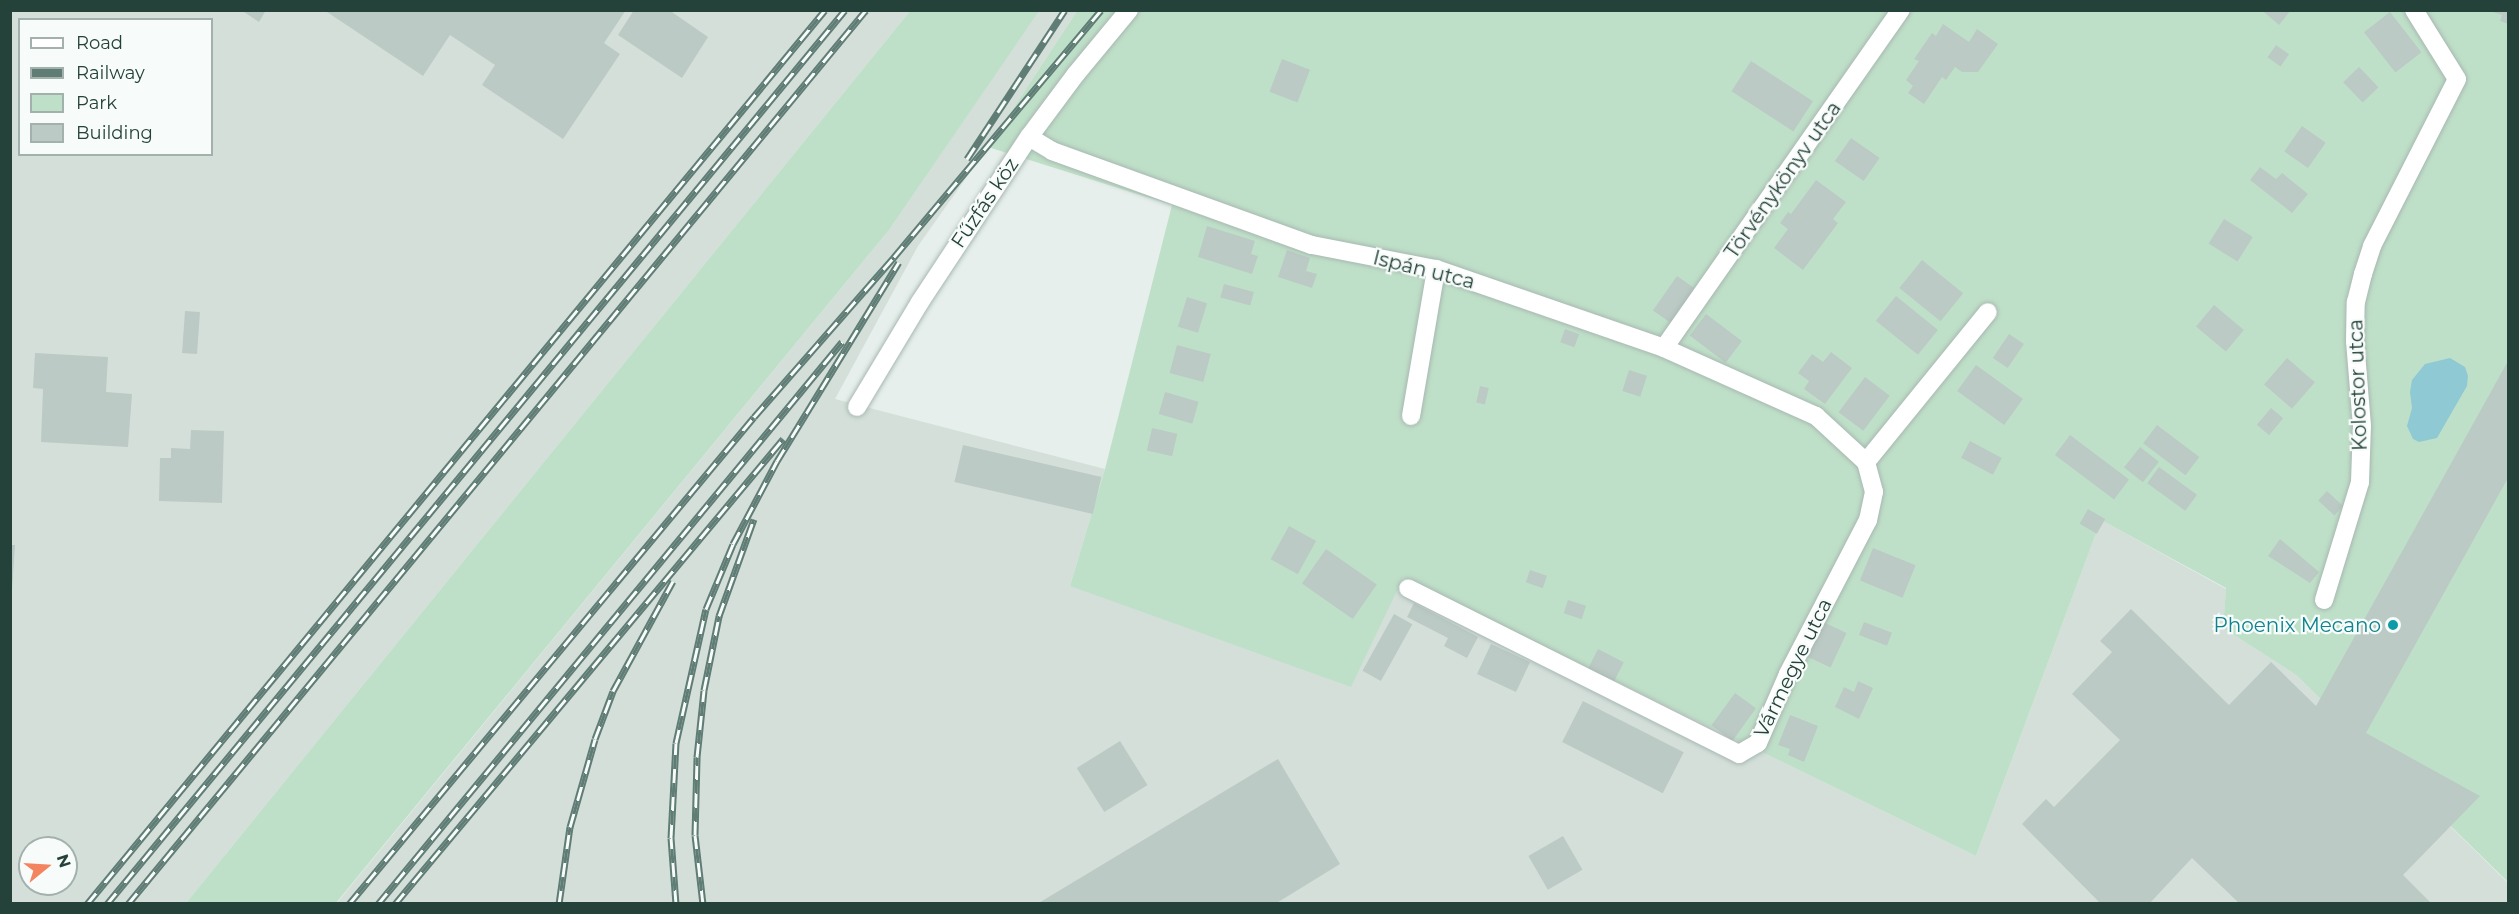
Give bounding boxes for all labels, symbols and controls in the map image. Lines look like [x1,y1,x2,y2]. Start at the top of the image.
legend [18,18,213,156]
text: Road [76,32,123,54]
text: Railway [76,62,145,84]
text: Park [76,92,117,114]
street label: Törvénykönyv utca [1720,97,1846,263]
text: Building [76,122,153,144]
street label: Fűzfás köz [946,153,1024,253]
street label: Ispán utca [1371,246,1477,294]
street label: Kolostor utca [2344,319,2372,451]
street label: Vármegye utca [1749,595,1837,741]
place label: Phoenix Mecano [2213,613,2381,637]
marker: Phoenix Mecano [2386,618,2400,632]
north arrow [18,836,78,896]
text: N [53,852,75,870]

